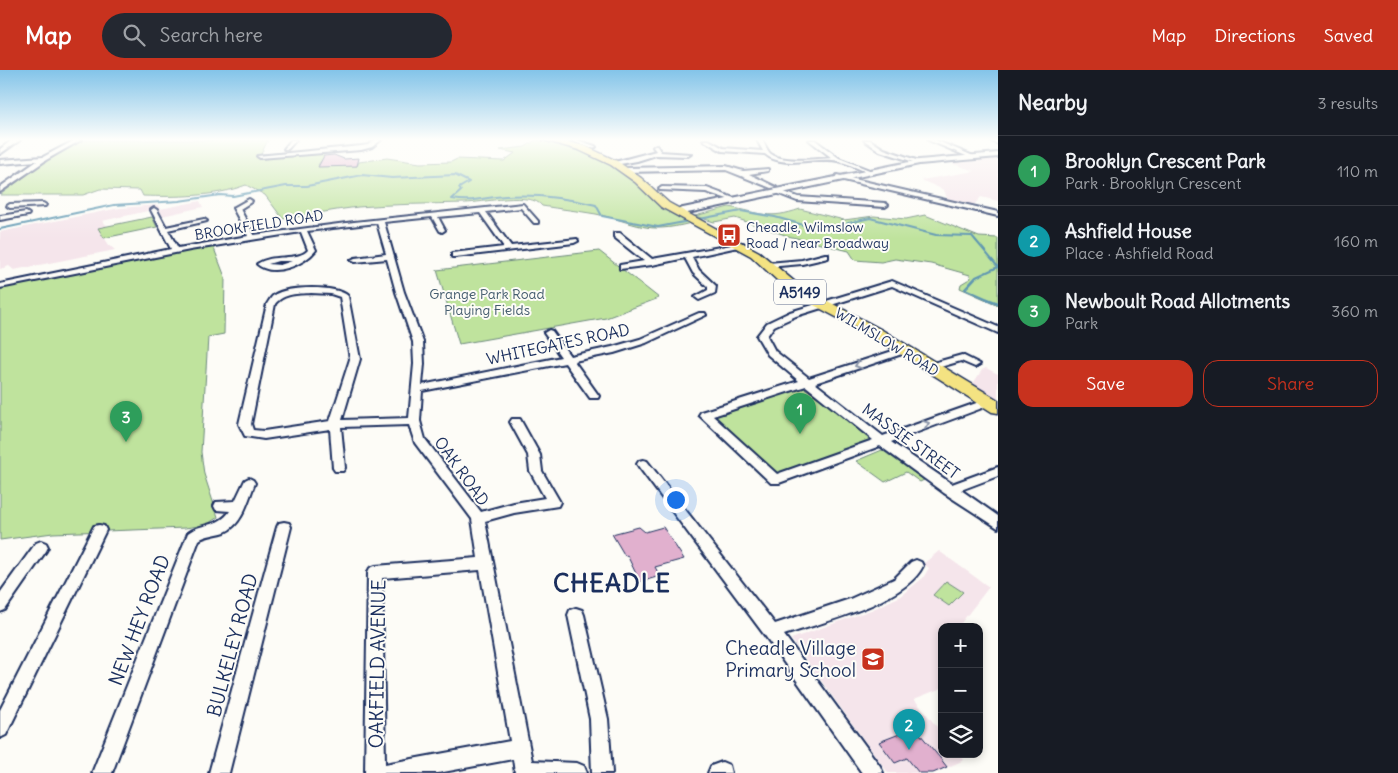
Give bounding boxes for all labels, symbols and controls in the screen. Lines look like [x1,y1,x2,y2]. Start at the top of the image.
search box [102,13,452,58]
text: Map [25,20,72,50]
icon: search [120,21,148,49]
text: Search here [160,23,263,47]
text: Map [1151,24,1186,47]
text: Directions [1214,24,1296,47]
text: Saved [1324,24,1373,47]
text: Nearby [1018,89,1088,116]
text: 3 results [1318,93,1378,113]
text: Brooklyn Crescent Park [1065,149,1266,173]
text: 1 [1031,161,1037,181]
text: 110 m [1337,161,1378,181]
text: Park · Brooklyn Crescent [1065,173,1241,193]
street label: BROOKFIELD ROAD [193,206,325,244]
place label: Cheadle, Wilmslow Road / near Broadway [746,218,889,252]
text: Ashfield House [1065,219,1192,243]
bus stop icon: Cheadle, Wilmslow Road / near Broadway [716,222,742,248]
text: 2 [1030,231,1038,251]
text: 160 m [1334,231,1378,251]
text: Place · Ashfield Road [1065,243,1213,263]
road number: A5149 [774,280,826,304]
park label: Grange Park Road Playing Fields [429,285,545,319]
text: Newboult Road Allotments [1065,289,1290,313]
text: 3 [1029,301,1039,321]
text: 360 m [1331,301,1378,321]
street label: WILMSLOW ROAD [832,304,942,380]
text: Park [1065,313,1098,333]
street label: WHITEGATES ROAD [484,319,632,369]
one-way arrow [855,360,863,370]
button: Save [1018,360,1193,407]
button: Share [1203,360,1378,407]
pin: 1 [784,393,816,434]
street label: MASSIE STREET [858,399,964,483]
pin: 3 [110,401,142,442]
one-way arrow [921,420,930,430]
street label: OAK ROAD [430,433,494,509]
your location [663,487,689,513]
street label: NEW HEY ROAD [103,551,175,689]
district label: CHEADLE [553,567,671,599]
street label: BULKELEY ROAD [201,571,263,719]
street label: OAKFIELD AVENUE [364,579,390,749]
map controls [938,623,983,758]
button: + [938,623,983,668]
place label: Cheadle Village Primary School [725,636,856,682]
school or university icon: Cheadle Village Primary School [860,646,886,672]
button: − [938,668,983,713]
pin: 2 [893,709,925,750]
button: layers [938,713,983,758]

